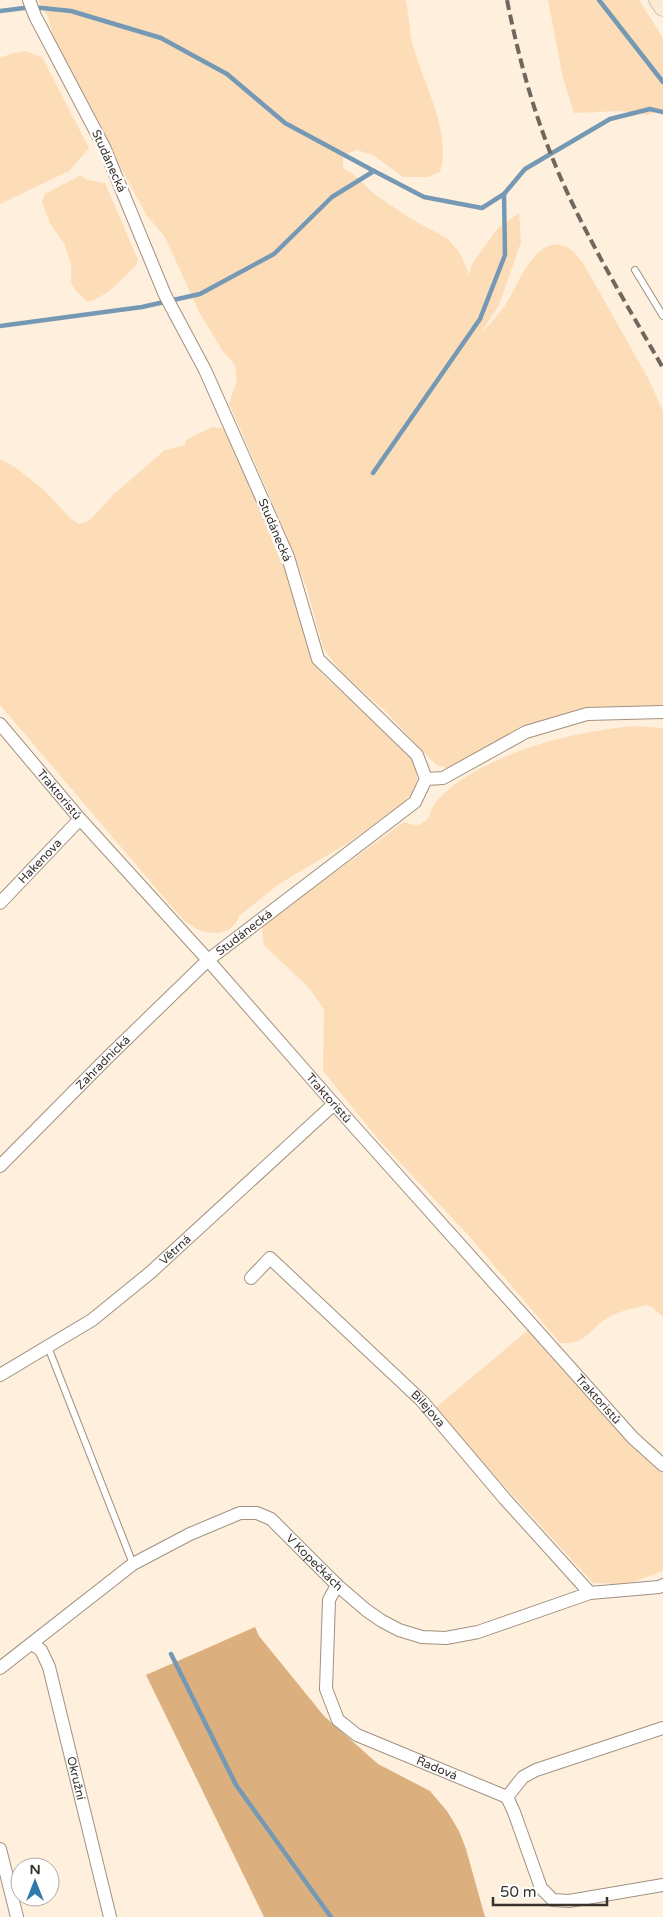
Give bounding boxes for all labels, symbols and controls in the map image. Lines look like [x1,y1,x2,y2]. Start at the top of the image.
street label: Studánecká [89,128,129,194]
street label: Studánecká [255,496,295,564]
street label: Traktoristů [34,766,84,822]
street label: Hakenova [15,836,65,886]
street label: Studánecká [213,907,275,958]
street label: Zahradnická [73,1033,133,1092]
street label: Traktoristů [303,1070,354,1126]
street label: Větrná [156,1232,194,1268]
street label: Traktoristů [572,1371,624,1427]
street label: Bilejova [408,1387,448,1430]
street label: V Kopečkách [283,1531,345,1594]
street label: Řadová [414,1753,460,1783]
street label: Okružní [64,1755,88,1801]
north arrow [10,1857,60,1907]
text: N [29,1861,41,1878]
scale bar [493,1874,607,1906]
text: 50 m [500,1883,537,1901]

